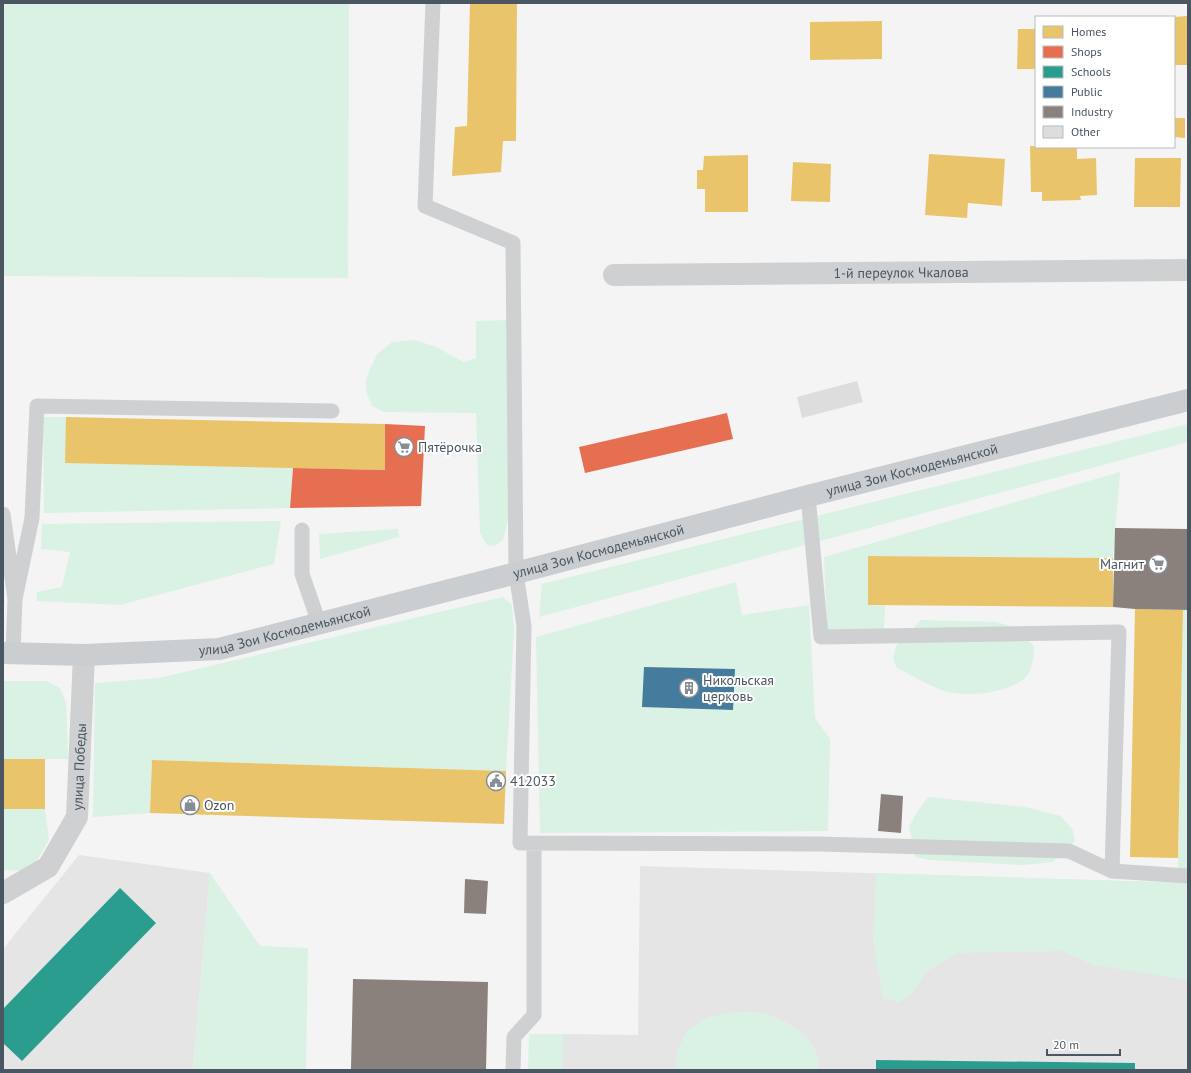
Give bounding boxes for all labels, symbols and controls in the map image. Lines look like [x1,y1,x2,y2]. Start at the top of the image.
legend [1035,16,1175,148]
text: Homes [1071,24,1106,39]
text: Shops [1071,44,1102,59]
text: Schools [1071,64,1111,79]
text: Public [1071,84,1103,99]
text: Industry [1071,104,1113,119]
text: Other [1071,124,1100,139]
street label: 1-й переулок Чкалова [833,263,969,282]
supermarket icon: Пятёрочка [393,436,415,458]
place label: Пятёрочка [418,438,482,456]
street label: улица Зои Космодемьянской [824,439,1000,500]
street label: улица Зои Космодемьянской [511,520,686,582]
supermarket icon: Магнит [1147,553,1169,575]
place label: Магнит [1100,555,1144,573]
street label: улица Зои Космодемьянской [198,602,372,659]
place label: Никольская церковь [703,671,774,705]
building icon: Никольская церковь [678,677,700,699]
street label: улица Победы [68,723,90,811]
public building icon: 412033 [485,770,507,792]
place label: 412033 [510,772,556,790]
shop icon: Ozon [179,794,201,816]
place label: Ozon [204,796,234,814]
scale bar [1047,1031,1120,1057]
text: 20 m [1053,1037,1079,1052]

